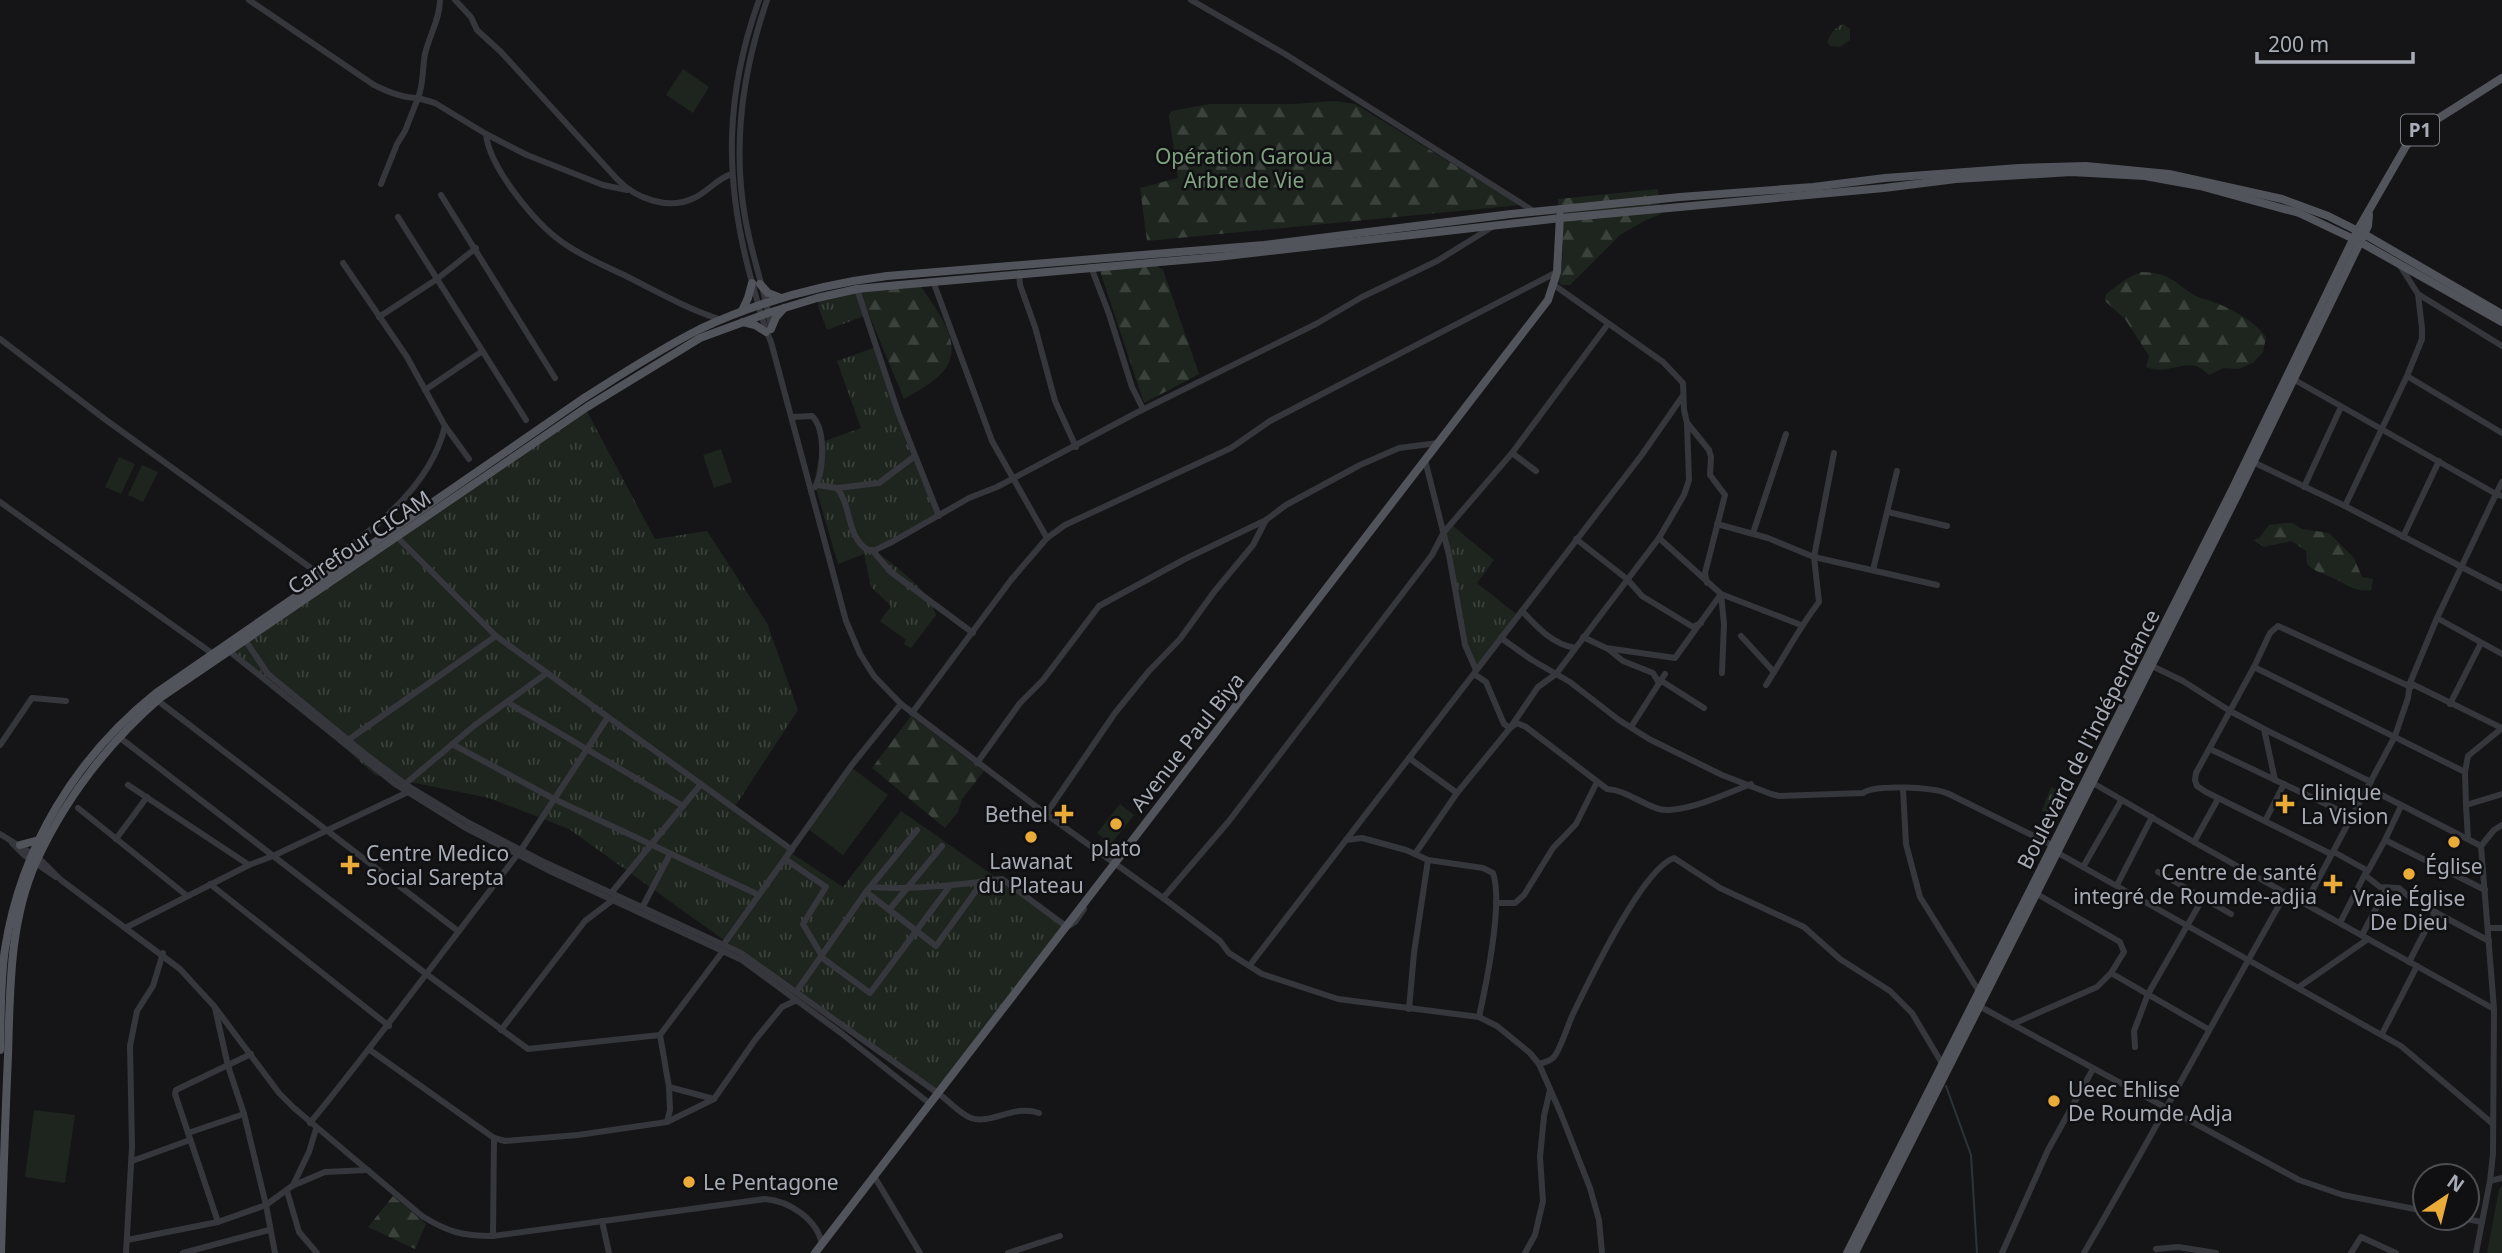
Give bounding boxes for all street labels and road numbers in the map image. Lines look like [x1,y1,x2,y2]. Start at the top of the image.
road number: P1 [2401,114,2439,146]
street label: Carrefour CICAM [282,484,436,600]
street label: Boulevard de l'Indépendance [2010,604,2166,874]
street label: Avenue Paul Biya [1124,667,1250,817]

